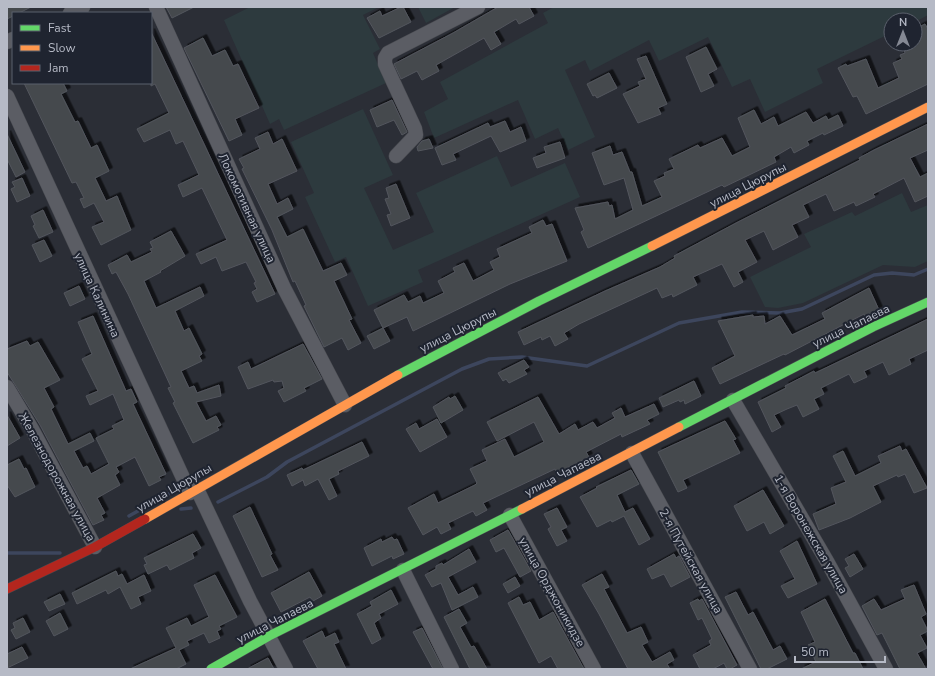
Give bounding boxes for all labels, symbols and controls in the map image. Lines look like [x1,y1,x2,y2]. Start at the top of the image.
legend [12,12,152,84]
north arrow [883,12,923,52]
text: N [899,15,907,30]
text: Fast [48,20,71,36]
text: Slow [48,40,76,56]
text: Jam [47,60,69,76]
street label: Локомотивная улица [215,151,279,265]
street label: улица Цюрупы [707,159,789,211]
street label: улица Калинина [70,250,124,340]
street label: улица Чапаева [810,300,892,352]
street label: улица Цюрупы [417,304,499,356]
street label: Железнодорожная улица [15,410,99,544]
street label: улица Чапаева [522,448,604,500]
street label: улица Цюрупы [133,460,215,516]
street label: 1-я Воронежская улица [770,471,852,597]
street label: 2-я Путейская улица [656,506,726,616]
street label: улица Орджоникидзе [515,534,589,650]
street label: улица Чапаева [234,595,316,647]
scale bar [795,638,885,664]
text: 50 m [801,644,829,660]

